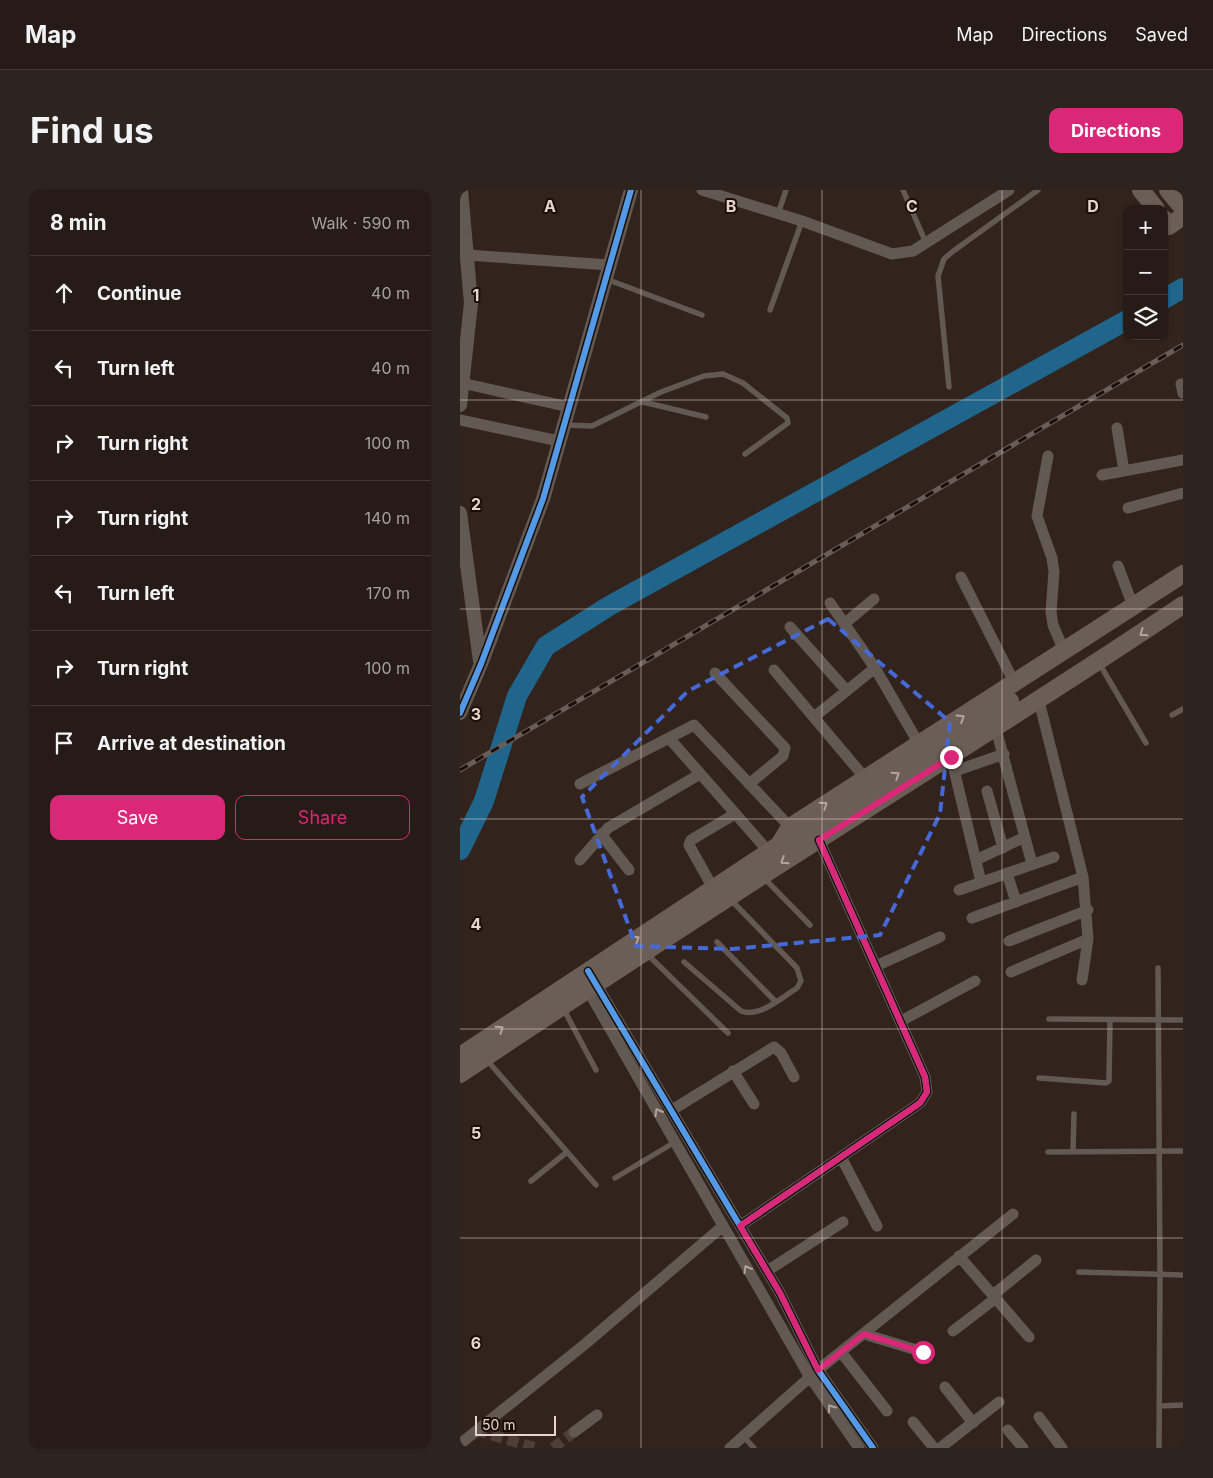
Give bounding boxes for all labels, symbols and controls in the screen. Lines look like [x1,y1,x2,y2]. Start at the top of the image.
text: Map [25,20,76,49]
text: Map [956,24,994,45]
text: Directions [1022,24,1107,45]
text: Saved [1135,24,1188,45]
button: Directions [1049,108,1183,153]
text: Find us [30,109,154,151]
text: A [544,196,556,216]
text: B [726,196,736,216]
text: C [906,196,918,216]
text: D [1087,196,1099,216]
map controls [1123,205,1168,340]
button: + [1123,205,1168,250]
text: 8 min [50,210,107,235]
text: Walk · 590 m [312,213,410,233]
button: − [1123,250,1168,295]
icon: ahead [50,279,78,307]
text: Continue [97,282,182,305]
text: 40 m [371,283,410,303]
text: 1 [473,285,479,305]
button: layers [1123,295,1168,340]
icon: left [50,354,78,382]
text: Turn left [97,357,175,380]
text: 40 m [371,358,410,378]
icon: right [50,429,78,457]
text: Turn right [97,432,188,455]
text: 100 m [365,433,410,453]
text: 2 [471,494,481,514]
icon: right [50,504,78,532]
text: Turn right [97,507,188,530]
text: 140 m [365,508,410,528]
icon: left [50,579,78,607]
text: Turn left [97,582,175,605]
text: 170 m [366,583,410,603]
one-way arrow [1139,627,1148,636]
icon: right [50,654,78,682]
text: Turn right [97,657,188,680]
text: 100 m [365,658,410,678]
text: 3 [471,704,481,724]
one-way arrow [955,714,964,724]
icon: arrive [50,729,78,757]
text: Arrive at destination [97,732,286,755]
route end [940,746,963,769]
one-way arrow [891,772,900,782]
button: Save [50,795,225,840]
button: Share [235,795,410,840]
one-way arrow [818,802,827,811]
one-way arrow [781,855,790,865]
text: 4 [471,914,482,934]
one-way arrow [630,936,640,945]
one-way arrow [495,1025,504,1035]
one-way arrow [654,1109,664,1118]
text: 5 [471,1123,481,1143]
one-way arrow [744,1265,754,1274]
text: 6 [471,1333,481,1353]
route start [912,1341,935,1364]
one-way arrow [828,1404,837,1414]
scale bar [475,1413,556,1436]
text: 50 m [482,1416,516,1433]

